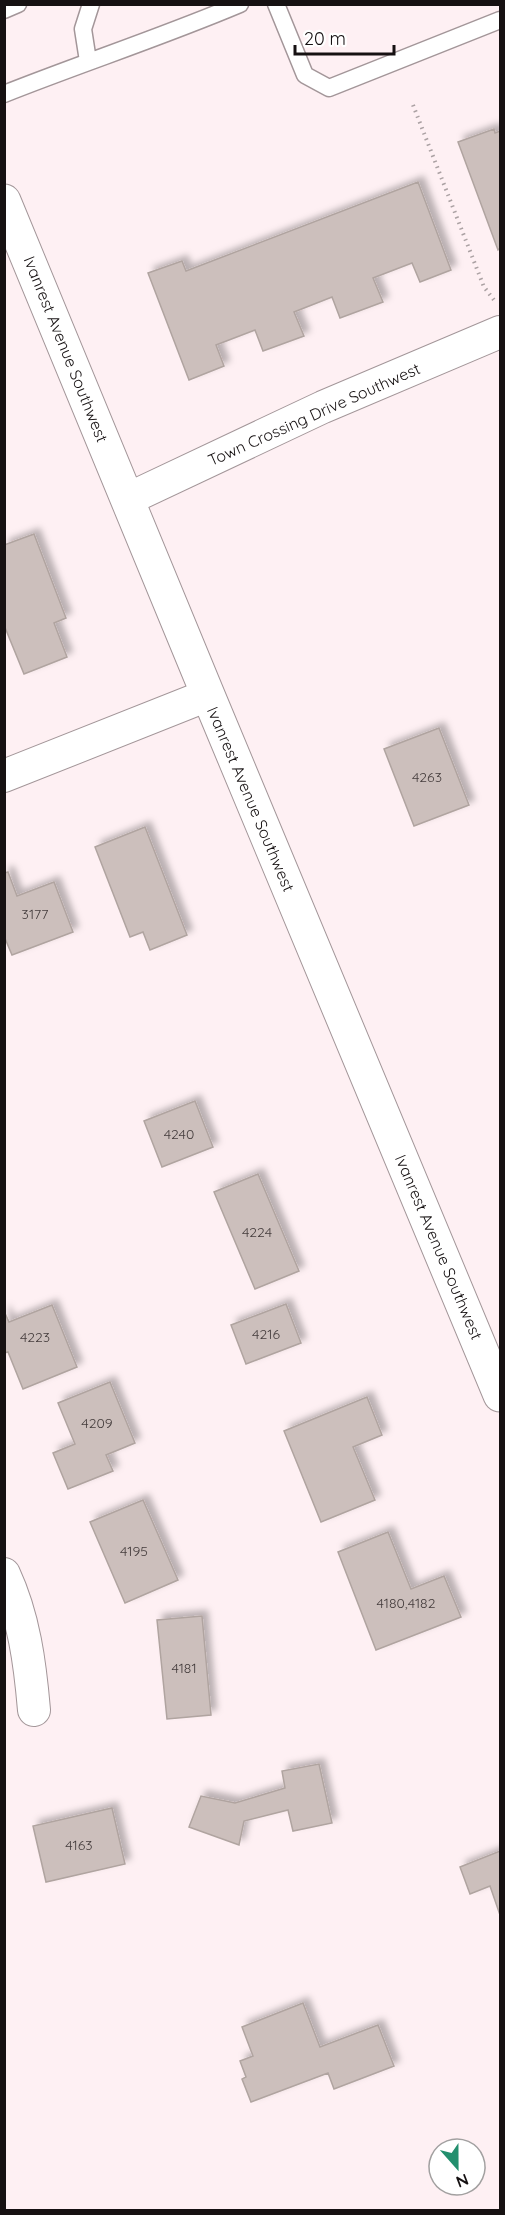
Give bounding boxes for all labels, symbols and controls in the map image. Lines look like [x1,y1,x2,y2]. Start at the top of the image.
scale bar [295,18,394,56]
text: 20 m [304,27,346,50]
street label: Ivanrest Avenue Southwest [19,253,113,445]
street label: Town Crossing Drive Southwest [205,358,423,470]
street label: Ivanrest Avenue Southwest [203,704,299,894]
house number: 4263 [412,768,442,786]
house number: 3177 [22,905,48,923]
house number: 4240 [164,1125,194,1143]
street label: Ivanrest Avenue Southwest [391,1152,487,1342]
house number: 4224 [242,1223,272,1241]
house number: 4216 [252,1325,280,1343]
house number: 4223 [20,1328,50,1346]
house number: 4209 [81,1414,113,1432]
house number: 4195 [120,1542,148,1560]
house number: 4180,4182 [377,1594,436,1612]
house number: 4181 [171,1659,197,1677]
house number: 4163 [65,1836,93,1854]
north arrow [427,2137,487,2197]
text: N [453,2170,471,2192]

